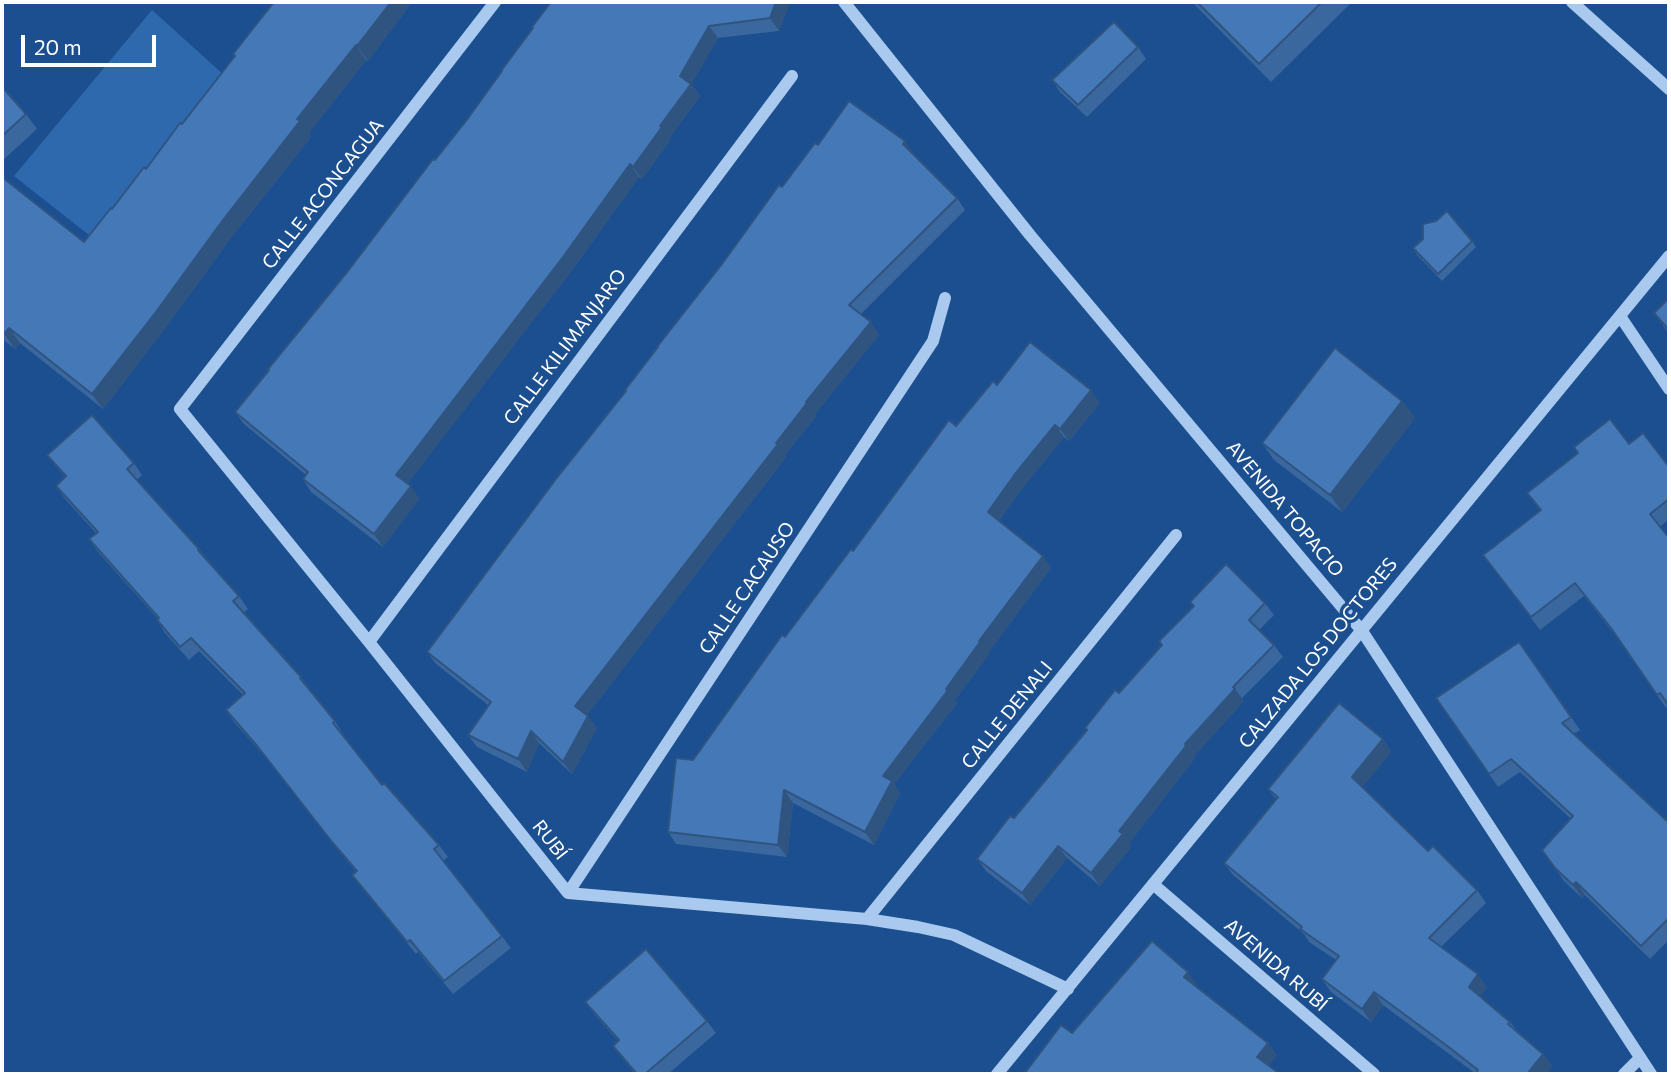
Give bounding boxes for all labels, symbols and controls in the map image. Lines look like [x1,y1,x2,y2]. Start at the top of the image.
scale bar [24,21,159,65]
text: 20 m [34,34,82,59]
street label: CALLE ACONCAGUA [257,114,389,274]
street label: CALLE KILIMANJARO [499,265,631,429]
street label: AVENIDA TOPACIO [1222,436,1348,582]
street label: CALLE CACAUSO [694,518,800,658]
street label: CALZADA LOS DOCTORES [1234,553,1402,753]
street label: CALLE DENALI [957,657,1057,773]
street label: RUBÍ [528,816,572,864]
street label: AVENIDA RUBÍ [1220,914,1332,1016]

